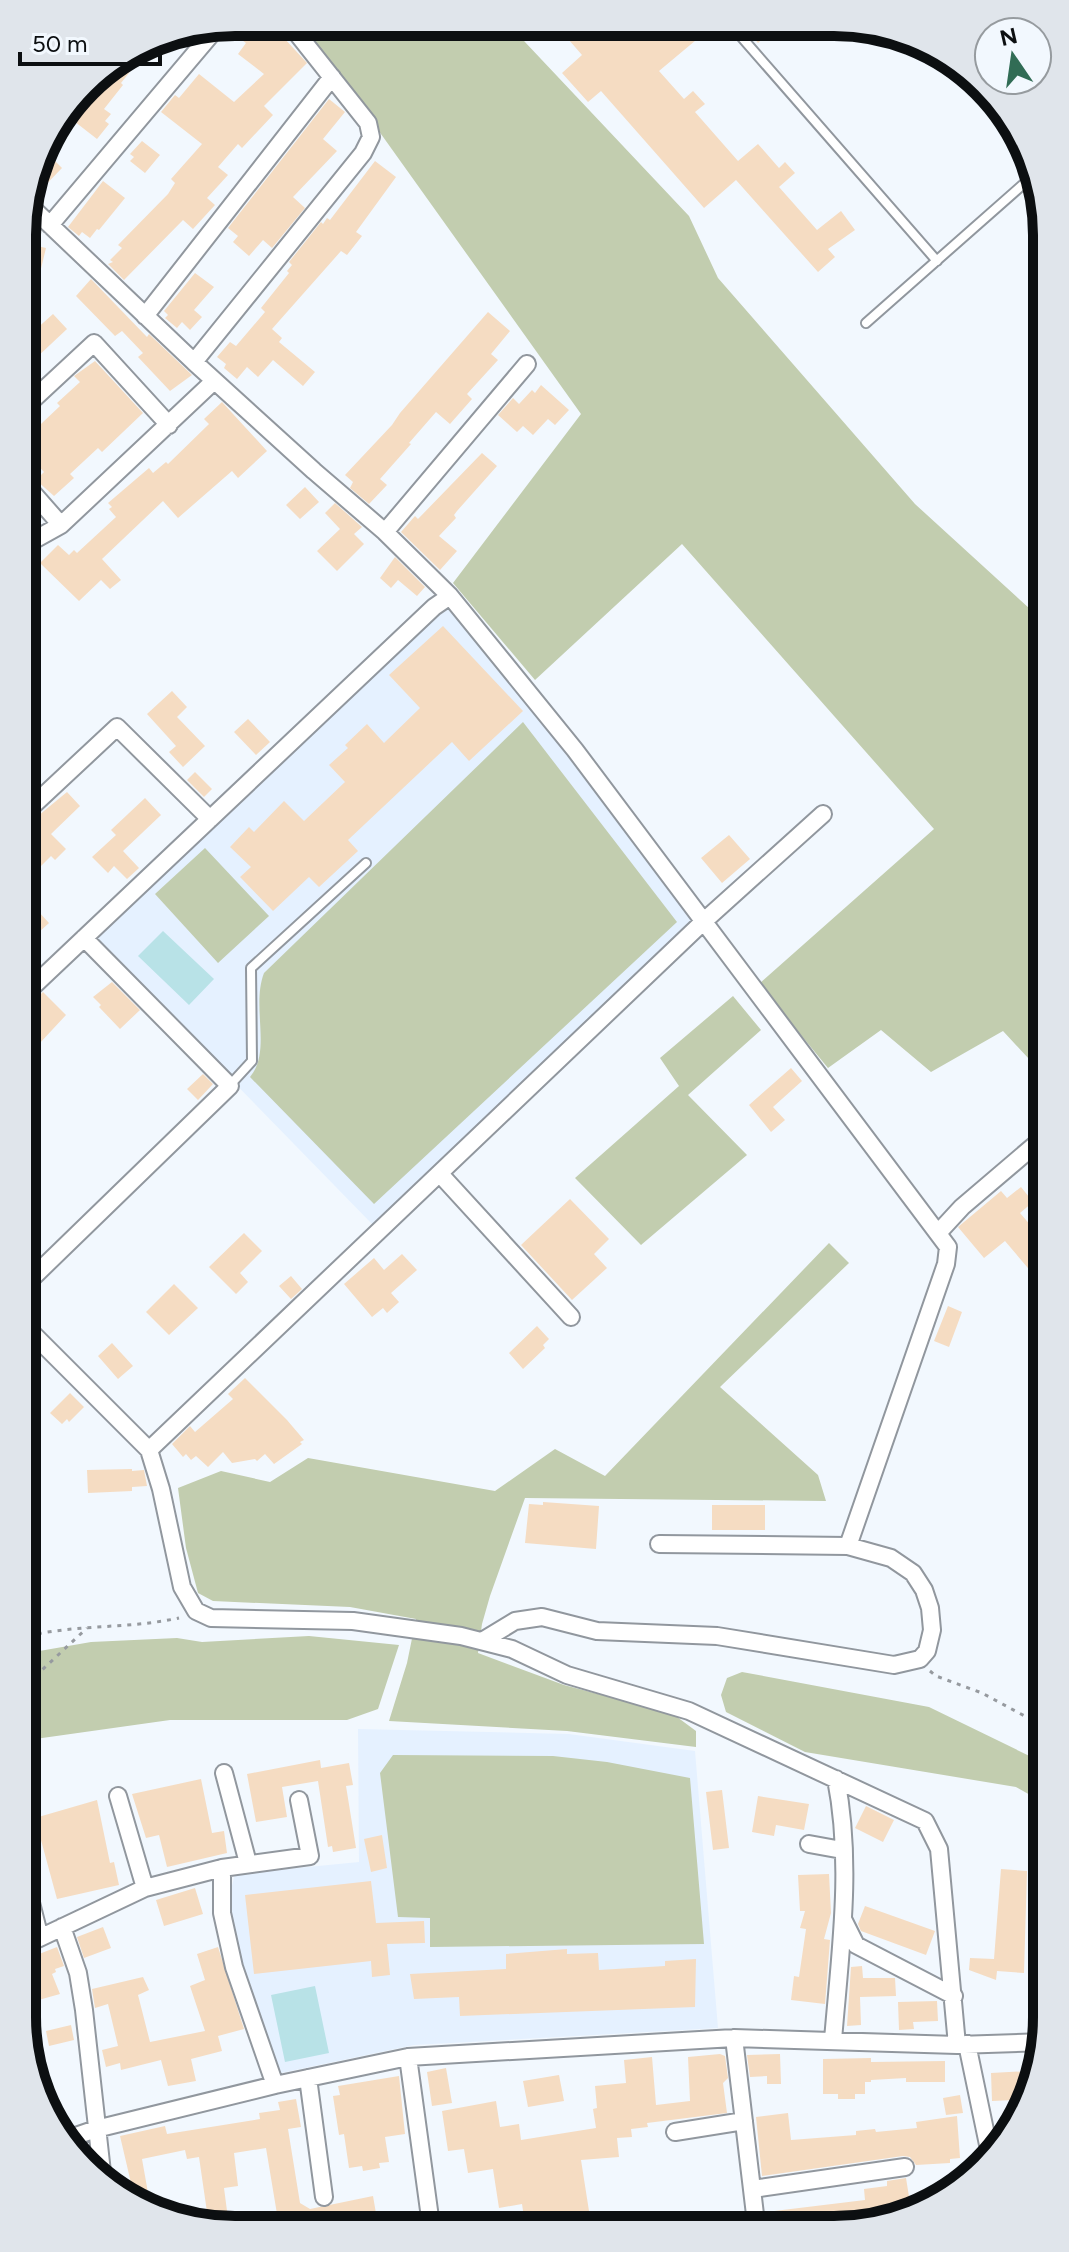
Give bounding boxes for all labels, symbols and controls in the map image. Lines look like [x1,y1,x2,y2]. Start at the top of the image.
scale bar [20,16,160,66]
north arrow [973,16,1053,96]
text: N [997,22,1020,52]
text: 50 m [32,29,88,58]

